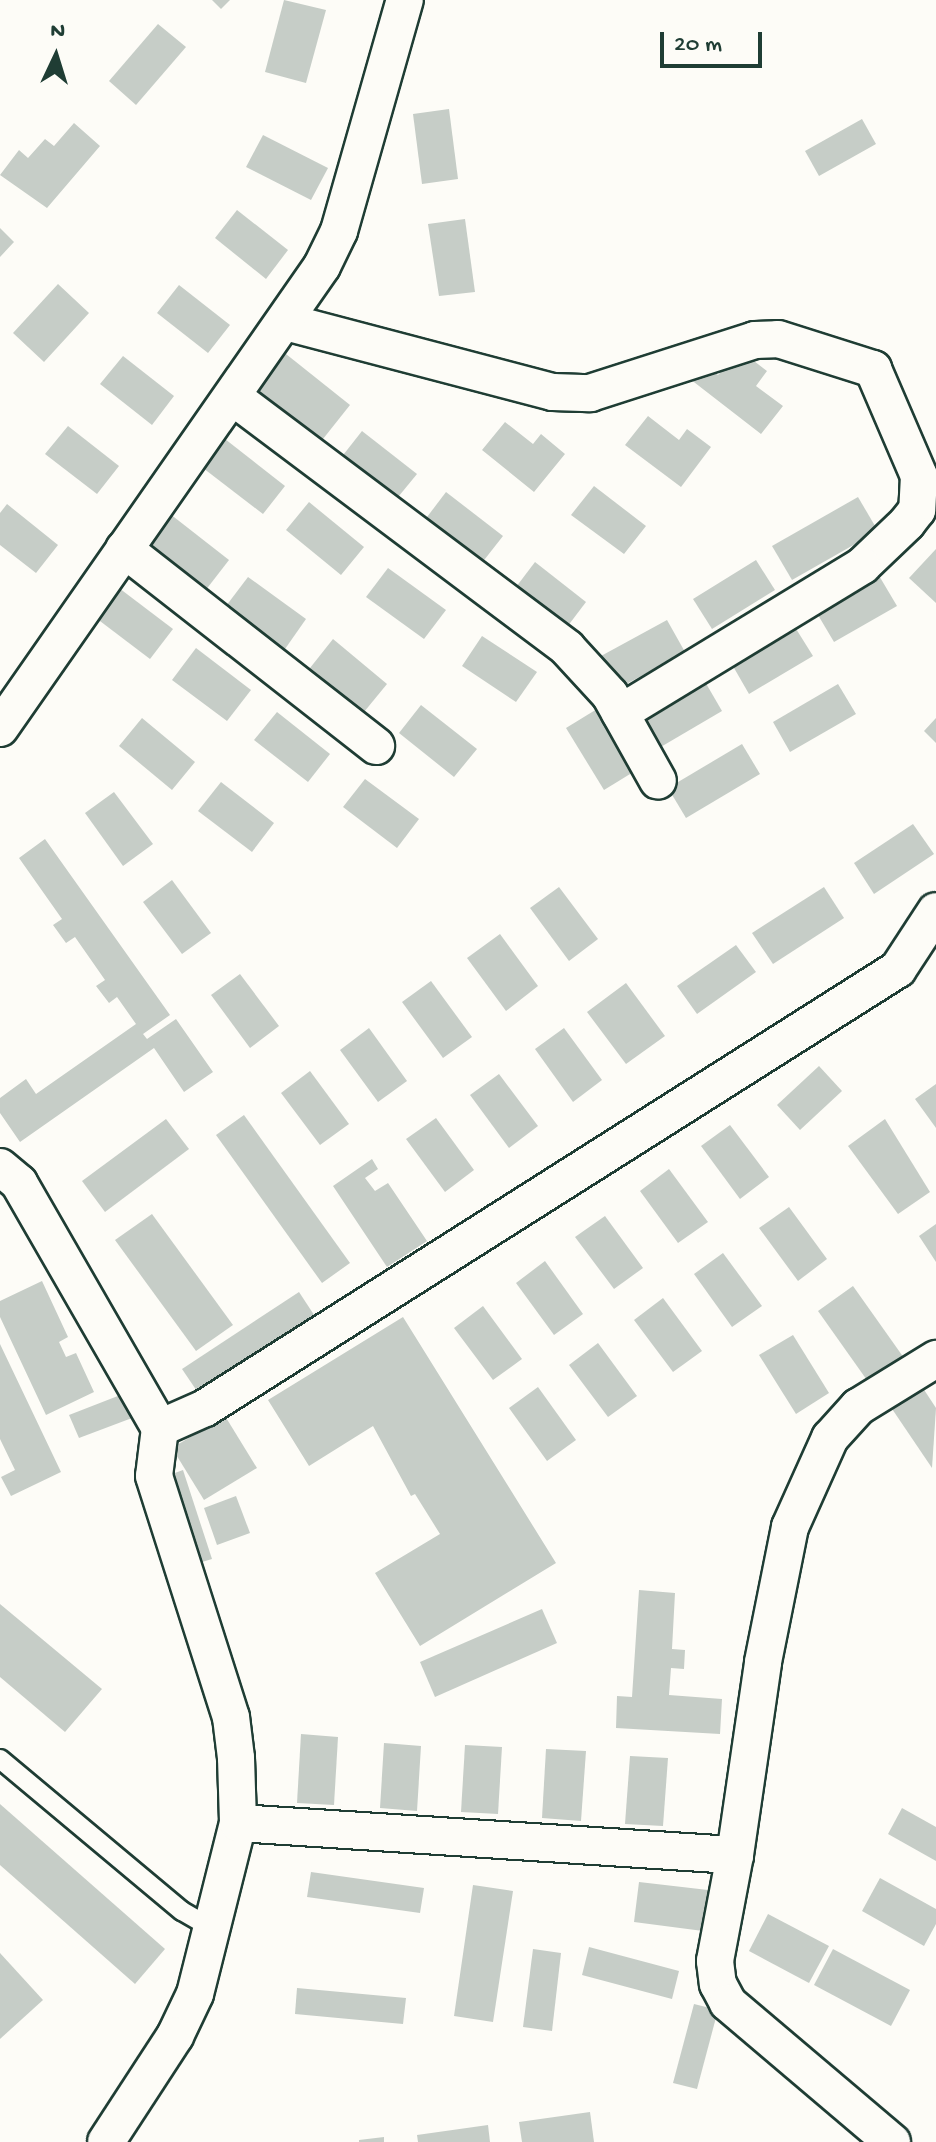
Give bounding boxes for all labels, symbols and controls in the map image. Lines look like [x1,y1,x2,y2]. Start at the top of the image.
north arrow [16,16,96,96]
scale bar [664,16,766,66]
text: N [50,19,66,46]
text: 20 m [674,31,722,60]

